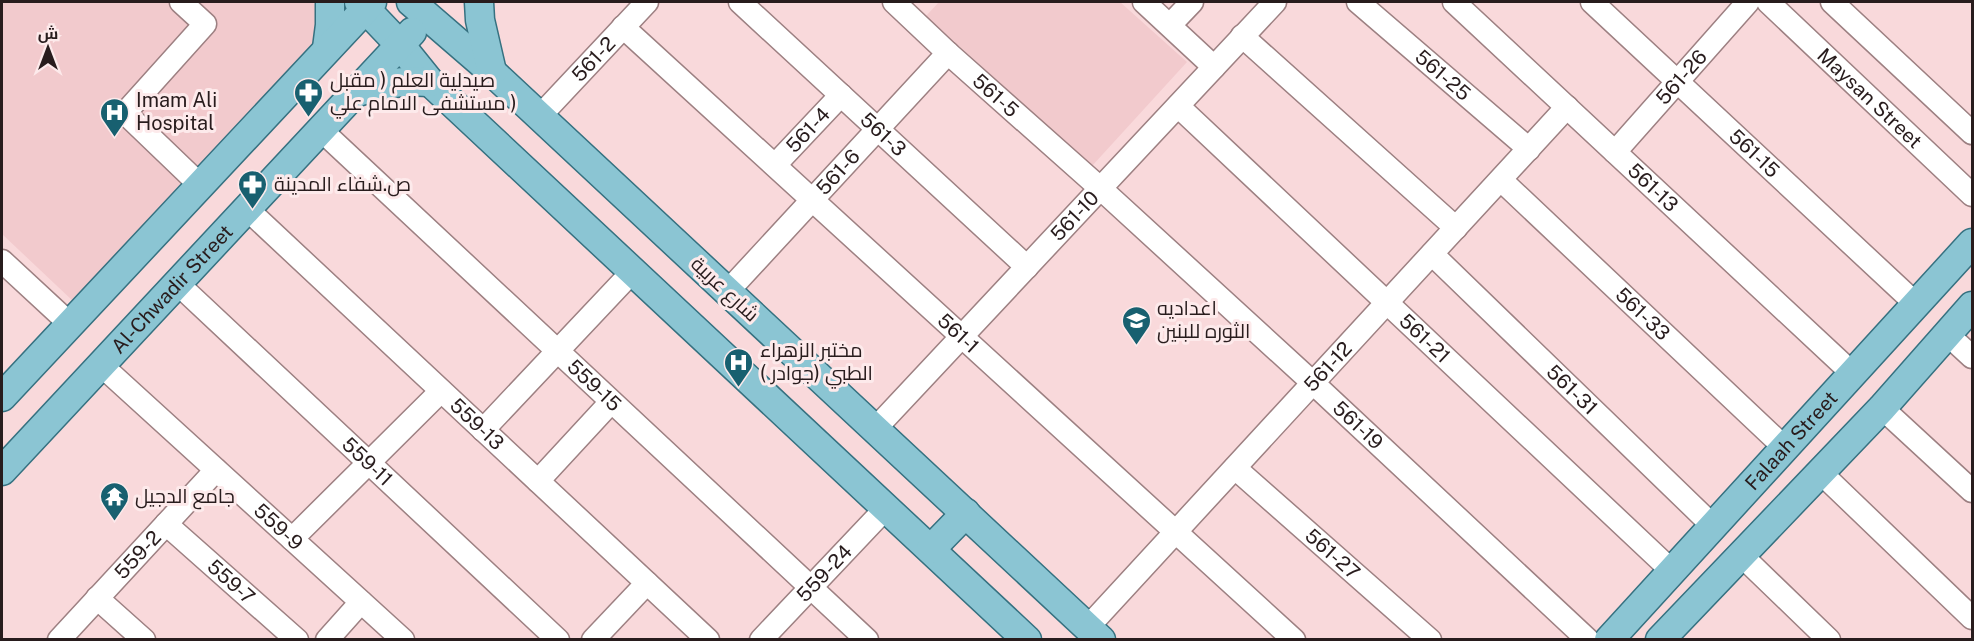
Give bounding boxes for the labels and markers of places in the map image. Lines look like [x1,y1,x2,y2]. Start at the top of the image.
place label: صيدلية العلم ( مقبل مستشفى الامام علي ) [330,68,517,119]
pharmacy icon: صيدلية العلم ( مقبل مستشفى الامام علي ) [293,76,325,118]
place label: Imam Ali Hospital [136,88,217,135]
hospital icon: Imam Ali Hospital [99,96,131,138]
pharmacy icon: ص.شفاء المدينة [237,168,269,210]
place label: ص.شفاء المدينة [274,172,411,197]
place label: اعداديه الثوره للبنين [1157,296,1250,344]
school or university icon: اعداديه الثوره للبنين [1120,304,1152,346]
place label: مختبر الزهراء الطبي (جوادر ) [760,338,873,389]
hospital icon: مختبر الزهراء الطبي (جوادر ) [723,346,755,388]
temple icon: جامع الدجيل [98,480,130,522]
place label: جامع الدجيل [135,484,235,510]

